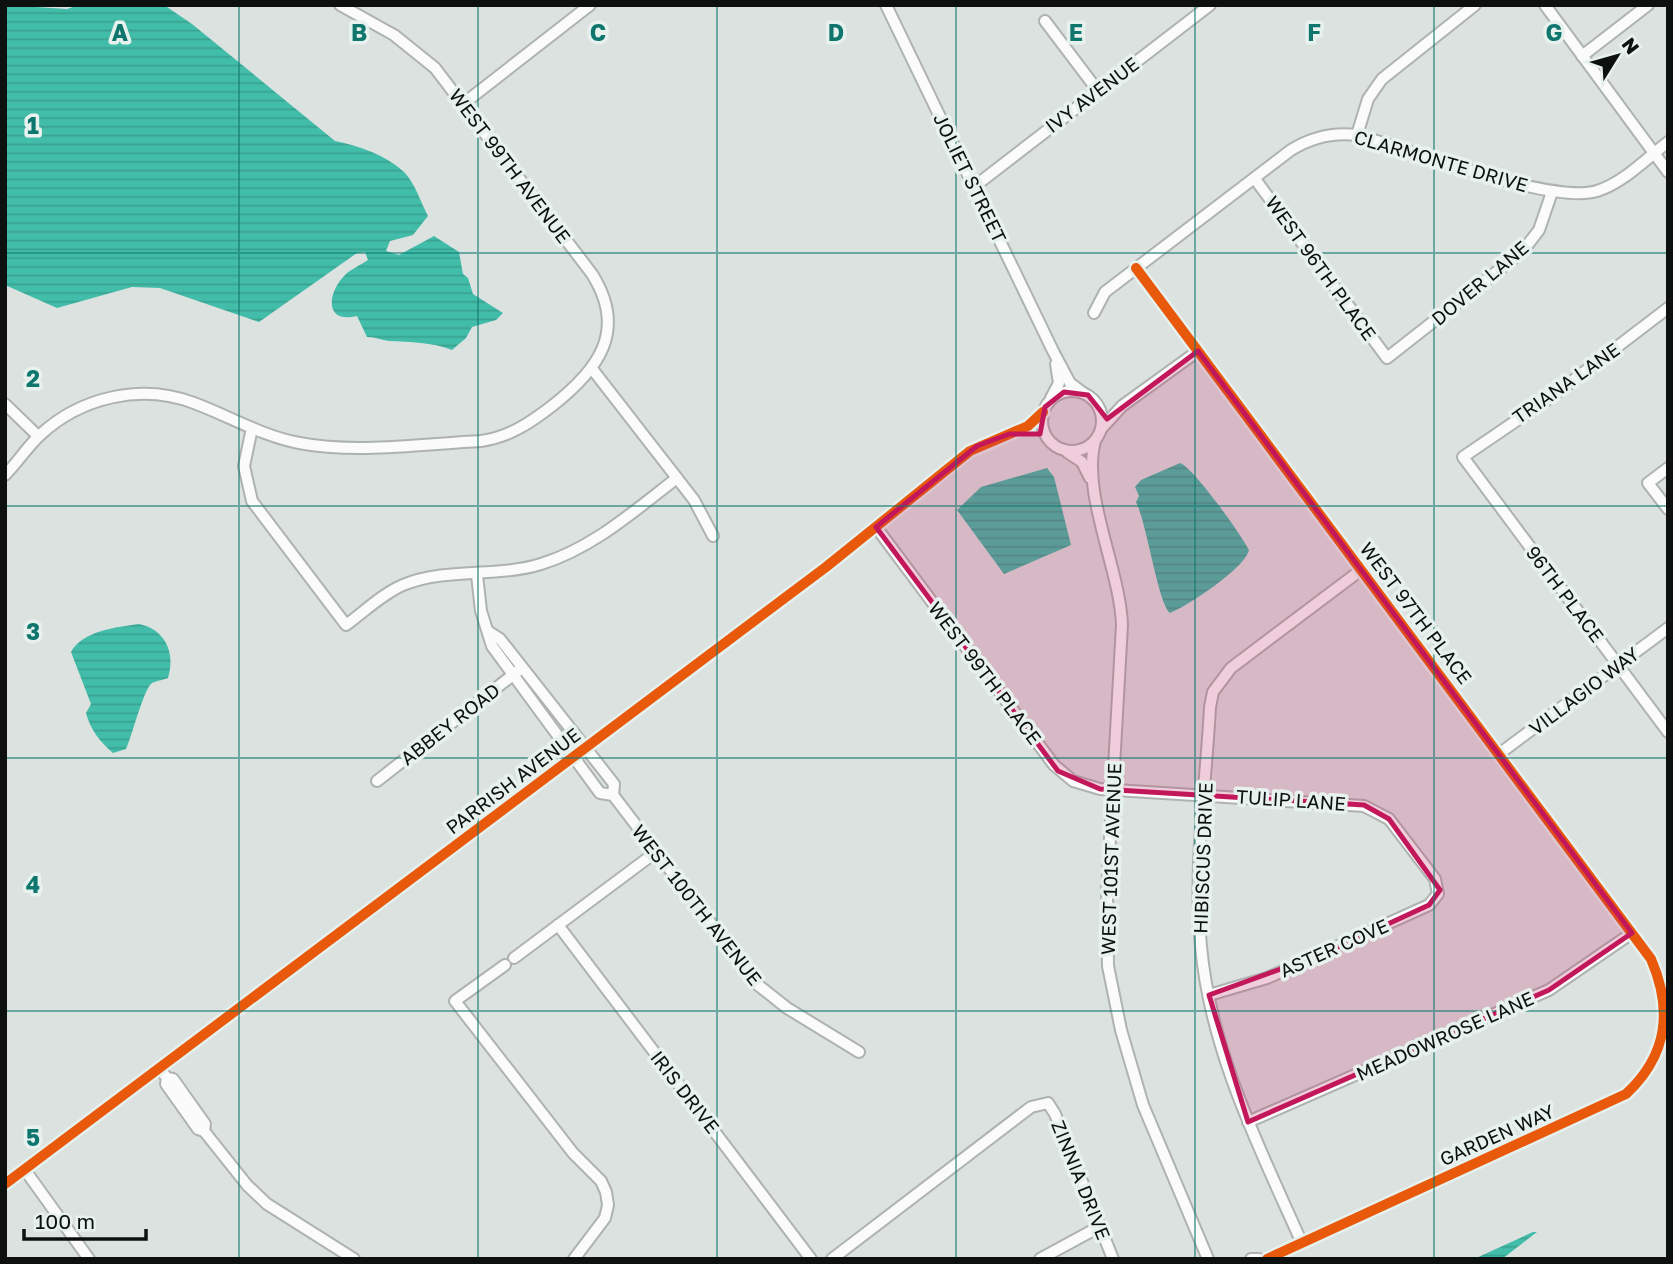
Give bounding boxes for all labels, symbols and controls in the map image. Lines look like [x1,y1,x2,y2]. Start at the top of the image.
text: A [112,18,129,46]
text: B [351,18,367,46]
text: C [590,18,606,46]
text: D [828,18,844,46]
text: E [1069,18,1083,46]
text: F [1307,18,1321,46]
text: G [1546,18,1562,46]
north arrow [1582,21,1652,91]
text: N [1617,33,1645,58]
street label: IVY AVENUE [1040,52,1143,137]
street label: WEST 99TH AVENUE [445,84,576,248]
street label: JOLIET STREET [929,109,1012,247]
text: 1 [27,111,39,139]
street label: CLARMONTE DRIVE [1352,125,1531,196]
street label: WEST 96TH PLACE [1261,191,1382,344]
street label: DOVER LANE [1427,236,1533,330]
street label: TRIANA LANE [1508,337,1624,428]
text: 2 [26,364,40,392]
street label: WEST 97TH PLACE [1356,537,1477,688]
street label: 96TH PLACE [1522,541,1609,646]
street label: WEST 99TH PLACE [924,597,1047,749]
text: 3 [26,617,40,645]
street label: VILLAGIO WAY [1524,642,1643,739]
street label: ABBEY ROAD [396,678,504,769]
street label: PARRISH AVENUE [441,723,584,839]
street label: WEST 101ST AVENUE [1096,762,1125,955]
street label: HIBISCUS DRIVE [1188,782,1217,934]
street label: TULIP LANE [1235,784,1347,815]
street label: WEST 100TH AVENUE [628,820,767,990]
text: 4 [26,870,40,898]
street label: ASTER COVE [1276,913,1392,982]
street label: MEADOWROSE LANE [1353,986,1537,1085]
street label: IRIS DRIVE [646,1046,725,1137]
street label: GARDEN WAY [1436,1099,1558,1170]
street label: ZINNIA DRIVE [1047,1117,1116,1243]
text: 5 [26,1123,40,1151]
scale bar [24,1198,147,1242]
text: 100 m [35,1208,95,1234]

